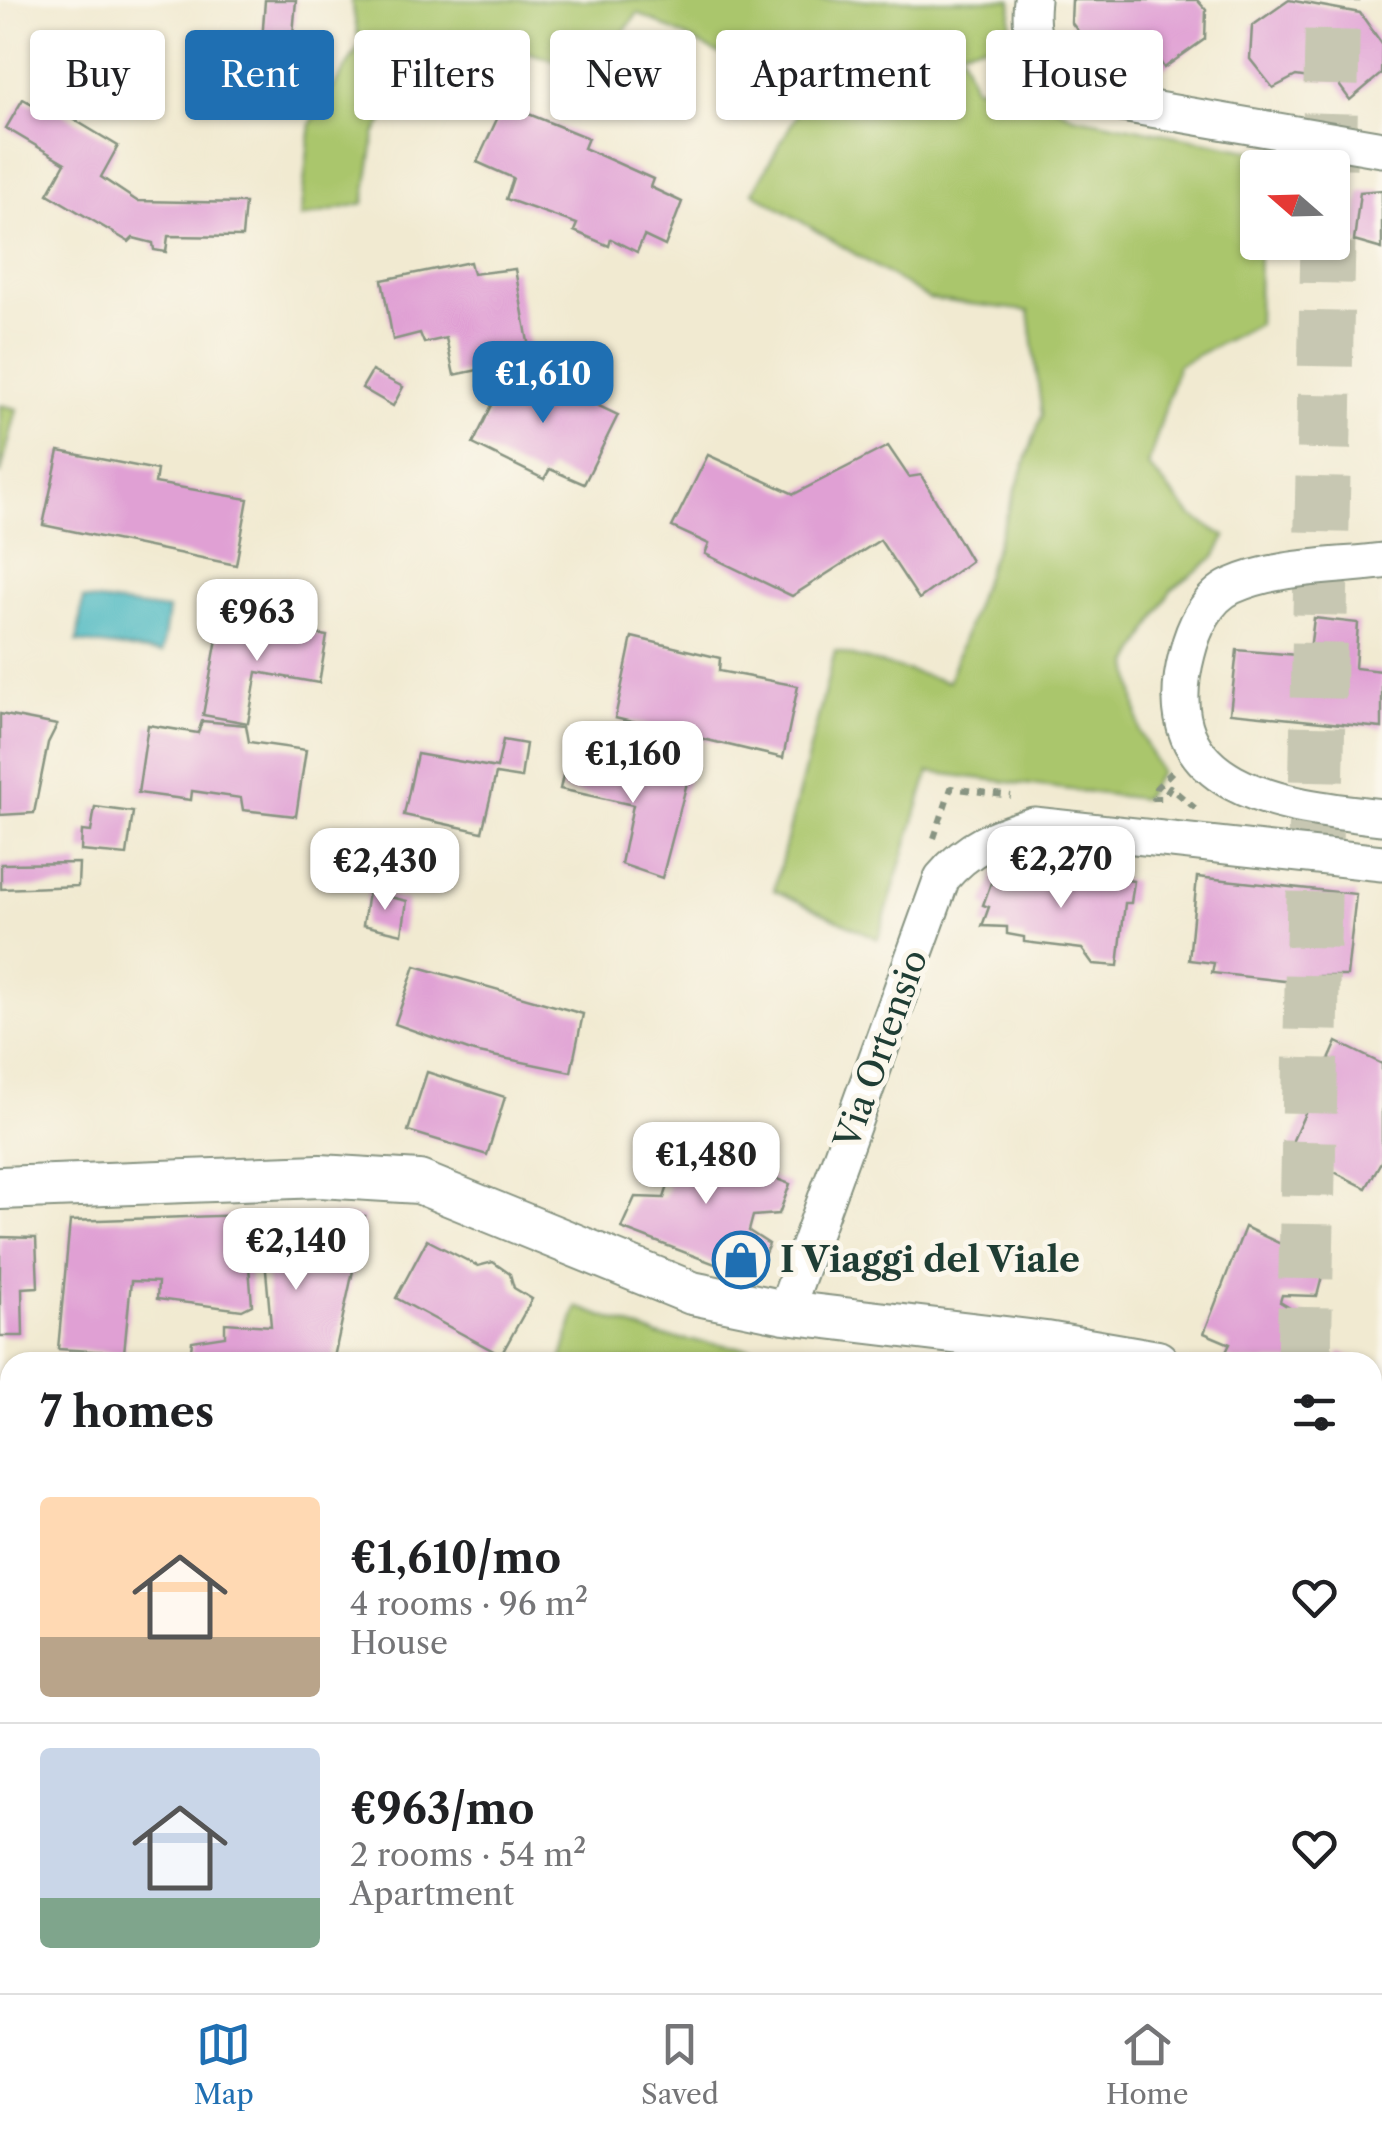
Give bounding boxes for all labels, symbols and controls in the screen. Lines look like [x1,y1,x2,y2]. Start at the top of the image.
chip: Buy [30,30,165,120]
chip: Rent [185,30,334,120]
chip: Filters [354,30,530,120]
chip: New [550,30,696,120]
chip: Apartment [716,30,966,120]
chip: House [986,30,1163,120]
north arrow [1240,150,1350,260]
map controls [1240,150,1350,260]
pin: €1,610 [462,341,624,426]
text: €1,610 [494,354,592,393]
pin: €963 [198,579,316,664]
text: €963 [219,592,295,631]
pin: €1,160 [552,721,714,806]
text: €1,160 [584,734,682,773]
pin: €2,270 [980,826,1142,911]
pin: €2,430 [304,828,466,913]
text: €2,270 [1009,839,1113,878]
text: €2,430 [332,841,438,880]
street label: Via Ortensio [824,944,936,1155]
pin: €1,480 [625,1122,787,1207]
text: €1,480 [655,1135,757,1174]
pin: €2,140 [215,1208,377,1293]
text: €2,140 [245,1221,347,1260]
shop icon: I Viaggi del Viale [711,1230,771,1290]
place label: I Viaggi del Viale [780,1238,1080,1281]
icon: filters [1287,1385,1342,1440]
text: 7 homes [40,1386,214,1438]
text: €1,610/mo [350,1532,561,1584]
icon: home [120,1537,240,1657]
icon: heart [1287,1570,1342,1625]
text: 4 rooms · 96 m² [350,1584,588,1623]
text: House [350,1623,448,1662]
text: €963/mo [350,1783,534,1835]
icon: home [120,1788,240,1908]
icon: heart [1287,1821,1342,1876]
text: 2 rooms · 54 m² [350,1835,586,1874]
text: Apartment [350,1874,514,1913]
tab: Map [194,2017,254,2111]
tab: Saved [641,2017,719,2111]
tab: Home [1106,2017,1188,2111]

